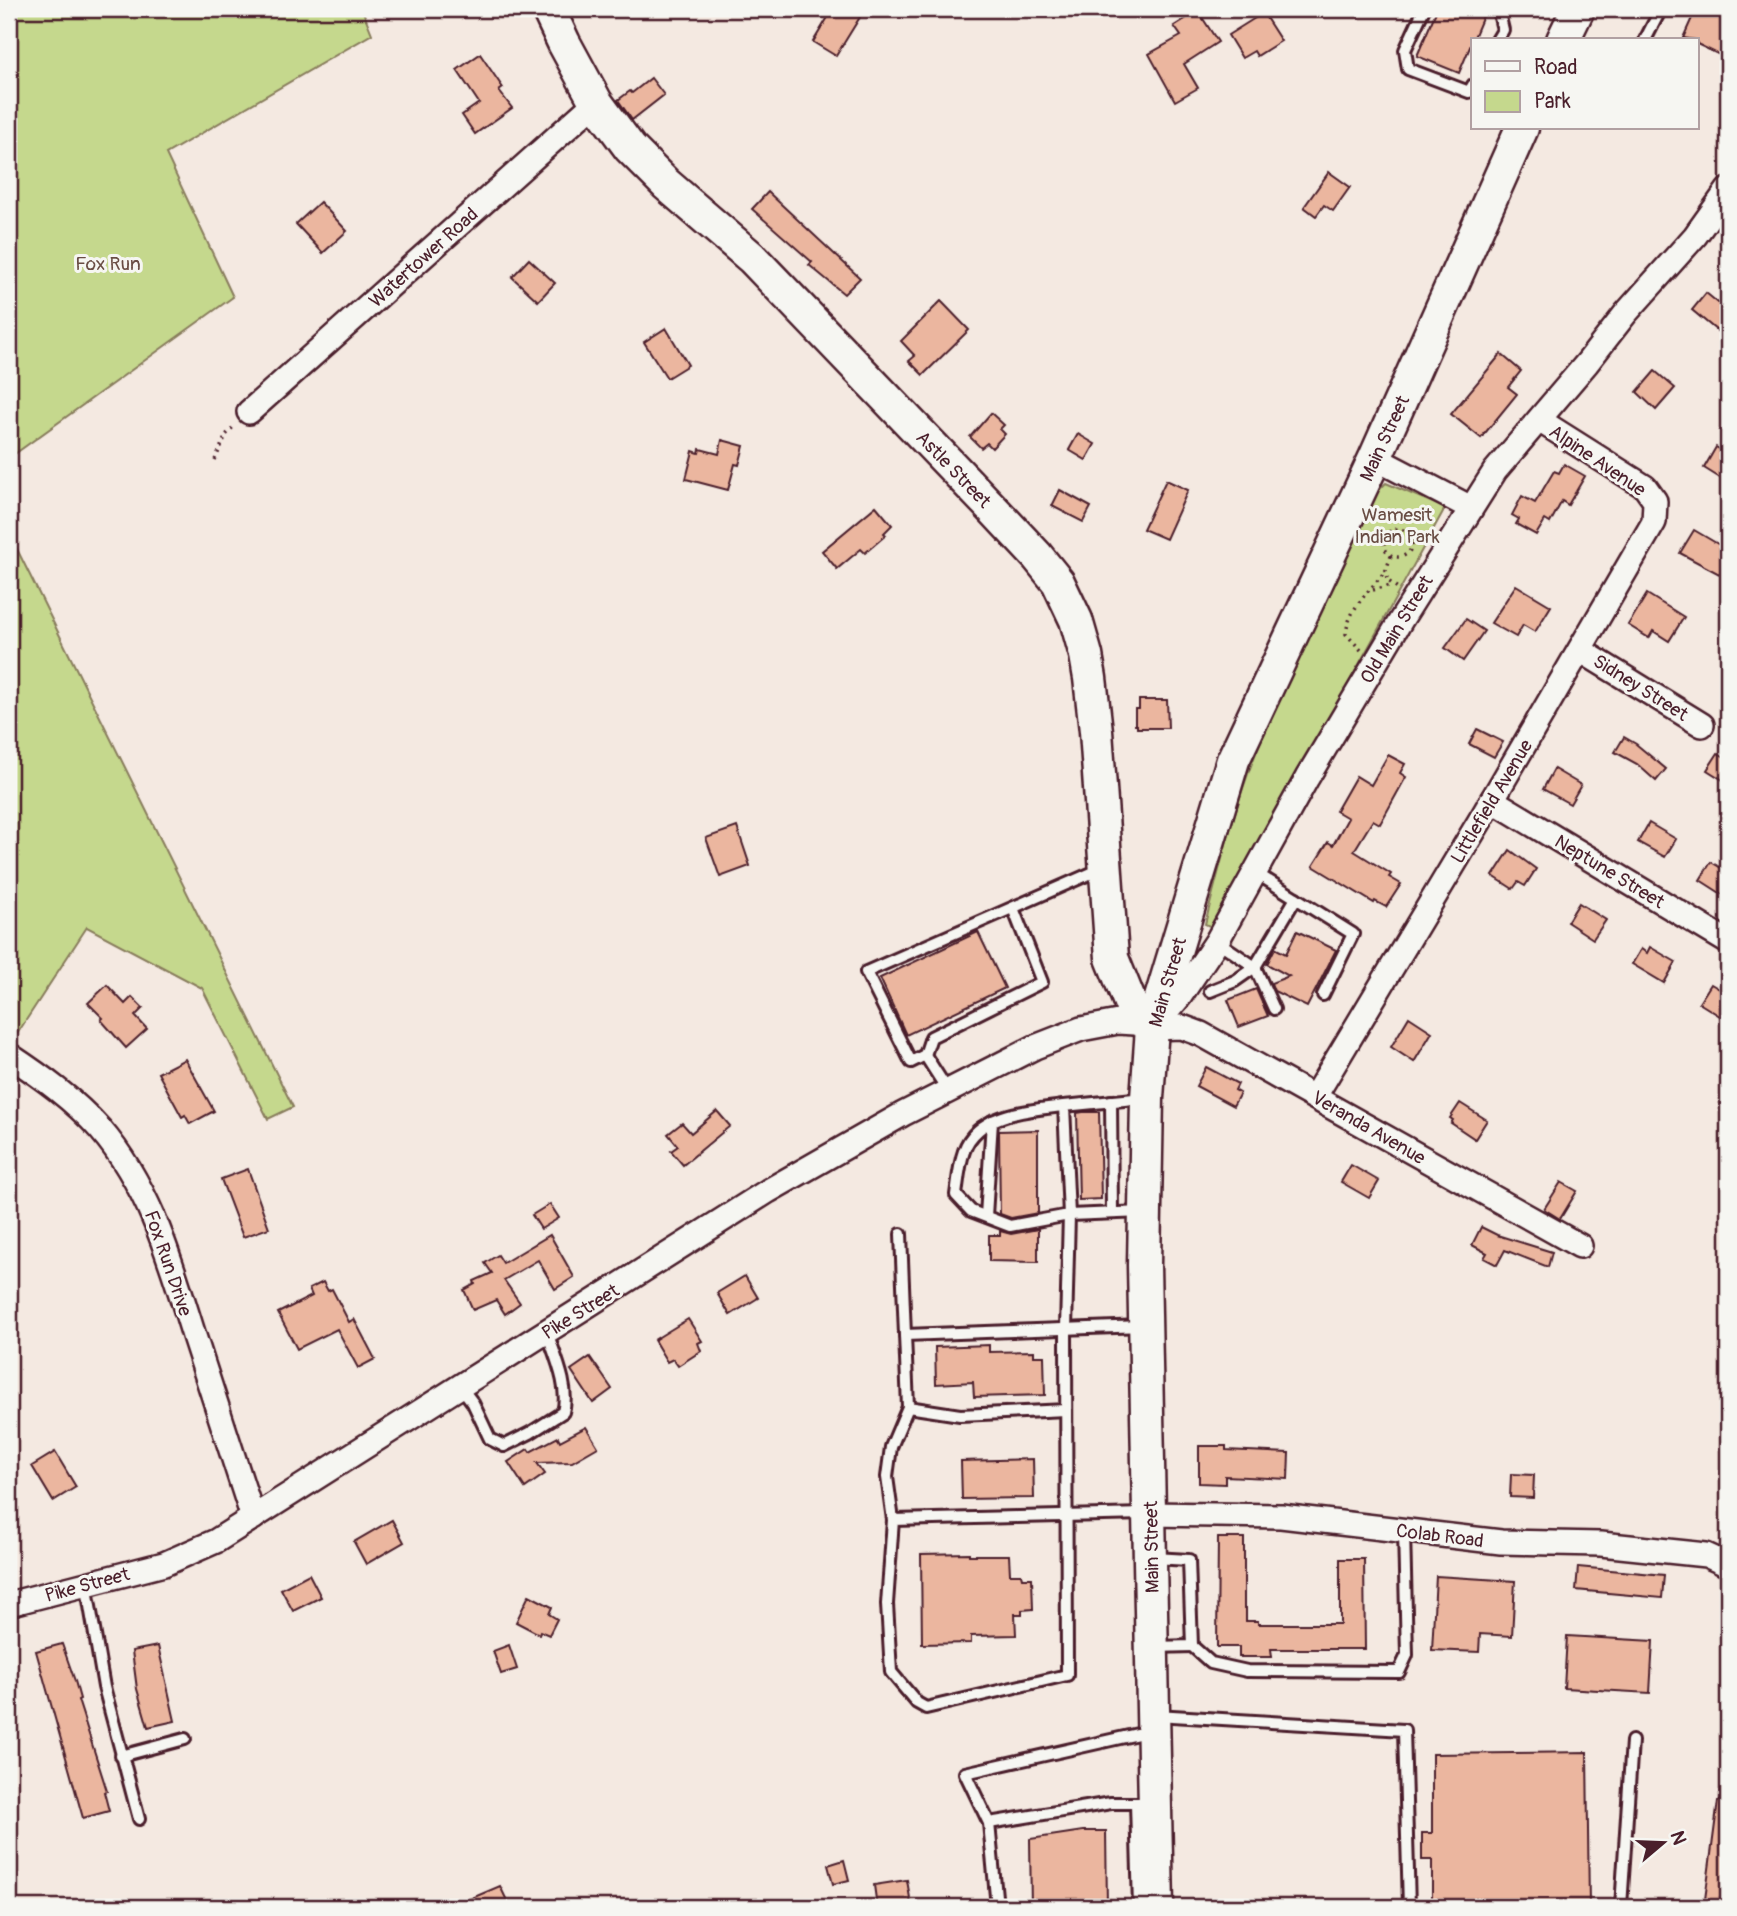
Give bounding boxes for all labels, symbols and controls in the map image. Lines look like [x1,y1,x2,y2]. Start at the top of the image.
legend [1471,38,1698,130]
text: Road [1534,54,1578,81]
text: Park [1534,88,1571,115]
street label: Watertower Road [364,203,483,313]
park label: Fox Run [75,252,141,276]
street label: Main Street [1355,391,1415,485]
street label: Alpine Avenue [1544,420,1651,502]
street label: Astle Street [911,426,996,514]
park label: Wamesit Indian Park [1354,503,1440,549]
street label: Old Main Street [1355,571,1439,688]
street label: Sidney Street [1588,649,1693,727]
street label: Littlefield Avenue [1445,735,1539,868]
street label: Neptune Street [1550,830,1669,914]
street label: Main Street [1144,934,1192,1030]
street label: Veranda Avenue [1307,1086,1430,1170]
street label: Fox Run Drive [139,1207,198,1320]
street label: Pike Street [537,1278,624,1345]
street label: Main Street [1139,1500,1165,1593]
street label: Colab Road [1395,1519,1485,1553]
street label: Pike Street [42,1562,133,1608]
north arrow [1628,1808,1698,1878]
text: N [1665,1828,1692,1848]

